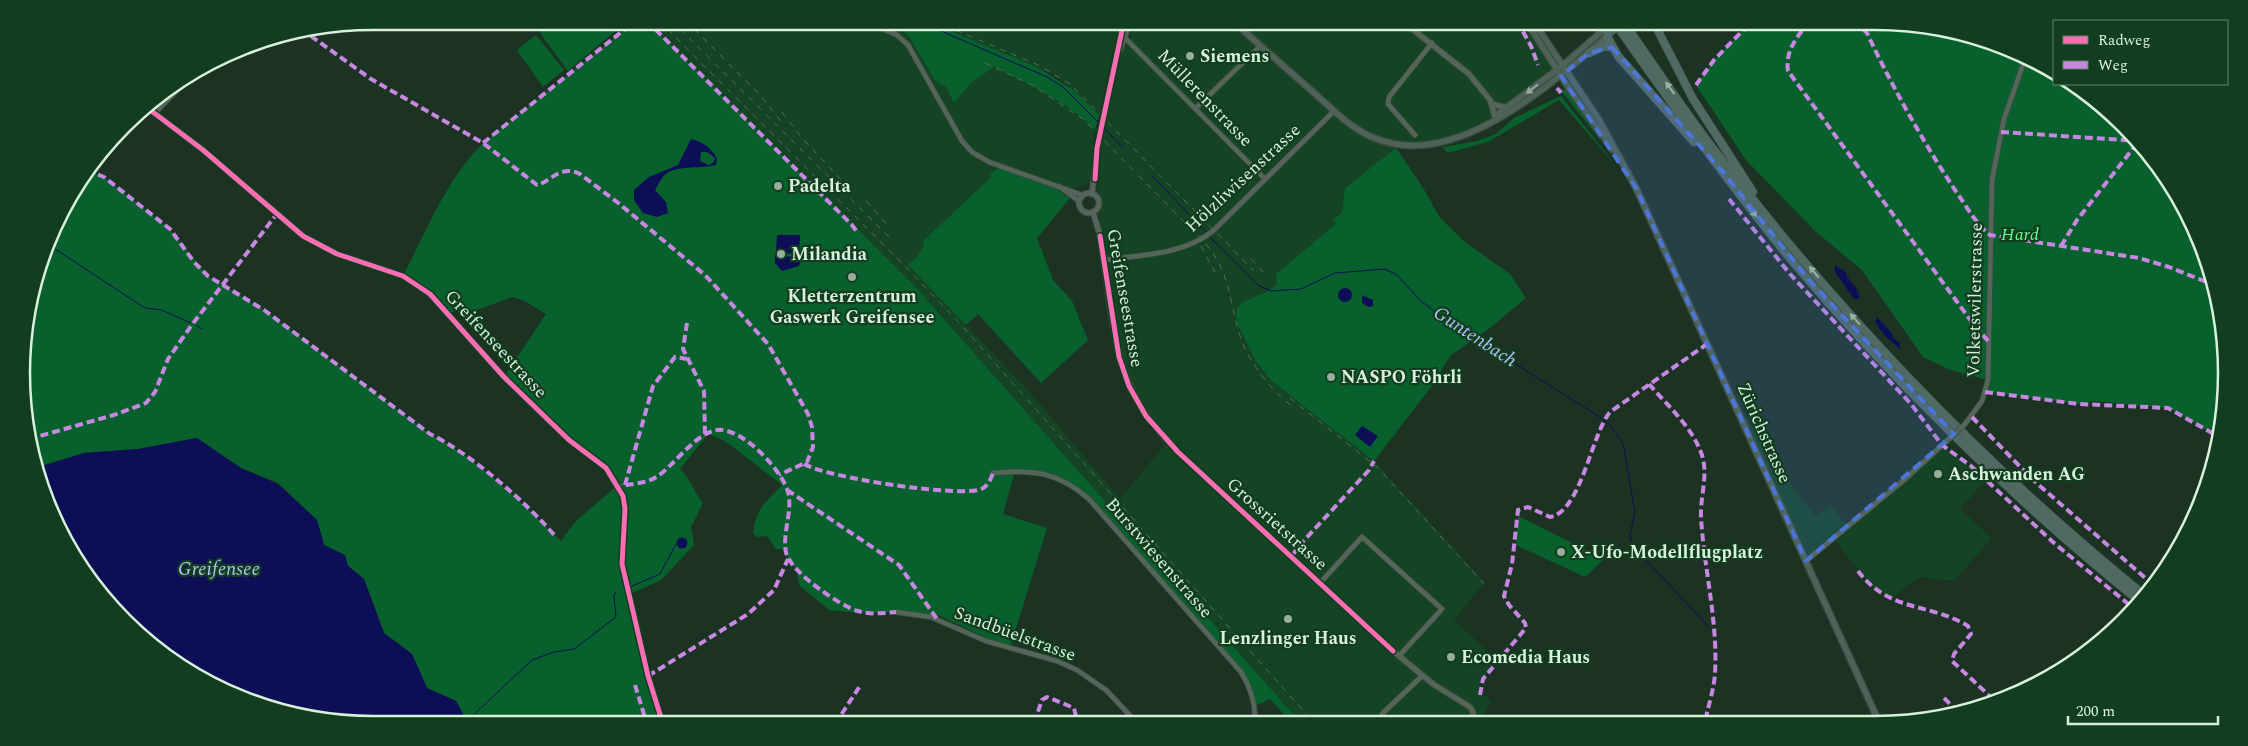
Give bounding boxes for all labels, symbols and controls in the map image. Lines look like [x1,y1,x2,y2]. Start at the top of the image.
legend [2053,20,2228,85]
text: Radweg [2098,29,2151,52]
street label: Müllerenstrasse [1151,43,1259,153]
place label: Siemens [1200,43,1269,70]
marker: Siemens [1184,50,1196,62]
text: Weg [2098,54,2128,77]
one-way arrow [1665,82,1675,95]
one-way arrow [1526,83,1539,94]
street label: Hölzliwisenstrasse [1179,117,1307,239]
place label: Padelta [788,173,852,200]
marker: Padelta [772,180,784,192]
one-way arrow [1747,204,1758,217]
park label: Hard [2001,221,2039,248]
street label: Volketswilerstrasse [1960,222,1990,378]
street label: Greifenseestrasse [1100,227,1150,369]
place label: Milandia [791,241,868,268]
marker: Milandia [775,248,787,260]
one-way arrow [1808,265,1819,278]
marker: Kletterzentrum Gaswerk Greifensee [846,271,858,283]
place label: Kletterzentrum Gaswerk Greifensee [770,283,934,331]
street label: Greifenseestrasse [438,284,554,404]
water label: Guntenbach [1427,299,1523,375]
one-way arrow [1849,313,1861,325]
place label: NASPO Föhrli [1341,364,1462,391]
marker: NASPO Föhrli [1325,371,1337,383]
street label: Zürichstrasse [1730,378,1798,488]
place label: Aschwanden AG [1948,461,2085,488]
marker: Aschwanden AG [1932,468,1944,480]
street label: Grossrietstrasse [1220,471,1334,577]
street label: Burstwiesenstrasse [1099,492,1219,624]
place label: X-Ufo-Modellflugplatz [1571,539,1763,566]
marker: X-Ufo-Modellflugplatz [1555,546,1567,558]
water label: Greifensee [178,555,260,584]
street label: Sandbüelstrasse [950,599,1080,669]
marker: Lenzlinger Haus [1282,613,1294,625]
place label: Lenzlinger Haus [1219,625,1357,652]
place label: Ecomedia Haus [1461,644,1590,671]
marker: Ecomedia Haus [1445,651,1457,663]
scale bar [2068,694,2218,726]
text: 200 m [2076,700,2115,723]

